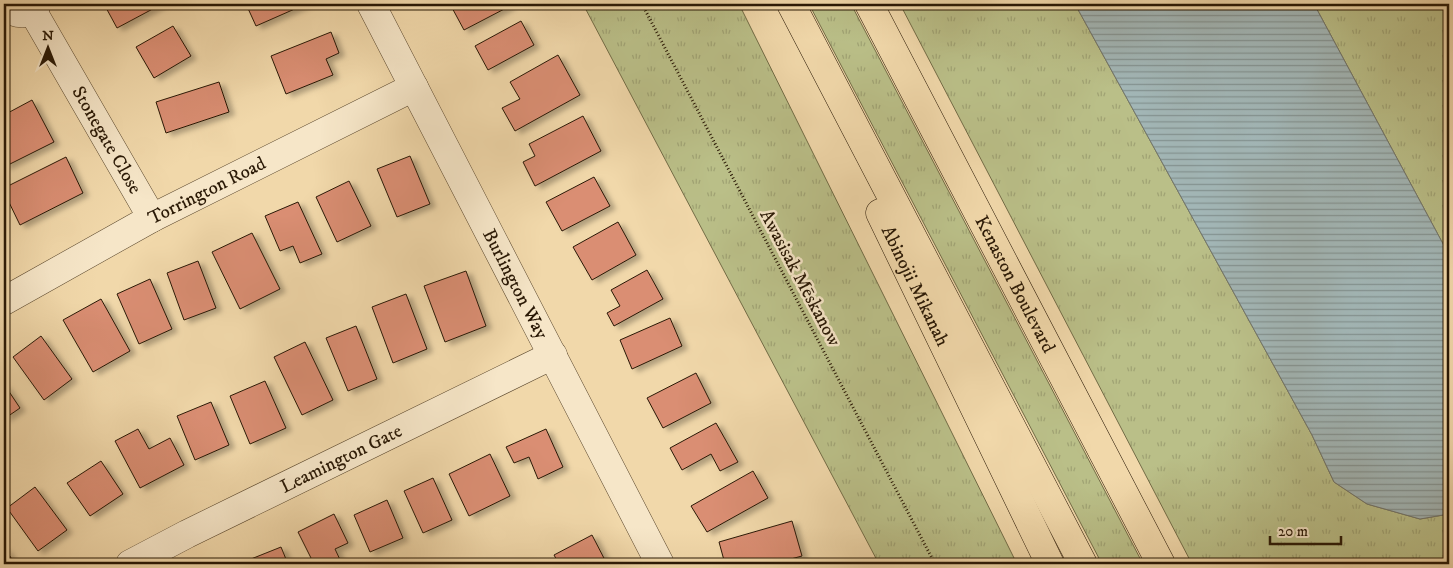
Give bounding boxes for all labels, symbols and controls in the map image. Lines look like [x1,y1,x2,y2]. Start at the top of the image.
north arrow [22,22,72,72]
text: N [42,27,54,45]
street label: Stonegate Close [67,82,147,198]
street label: Torrington Road [144,151,270,230]
street label: Awasisak Mēskanow [754,206,846,350]
street label: Kenaston Boulevard [970,212,1061,357]
street label: Abinojii Mikanah [876,222,954,350]
street label: Burlington Way [478,225,554,344]
street label: Leamington Gate [276,419,406,498]
scale bar [1270,513,1342,545]
text: 20 m [1278,522,1308,541]

